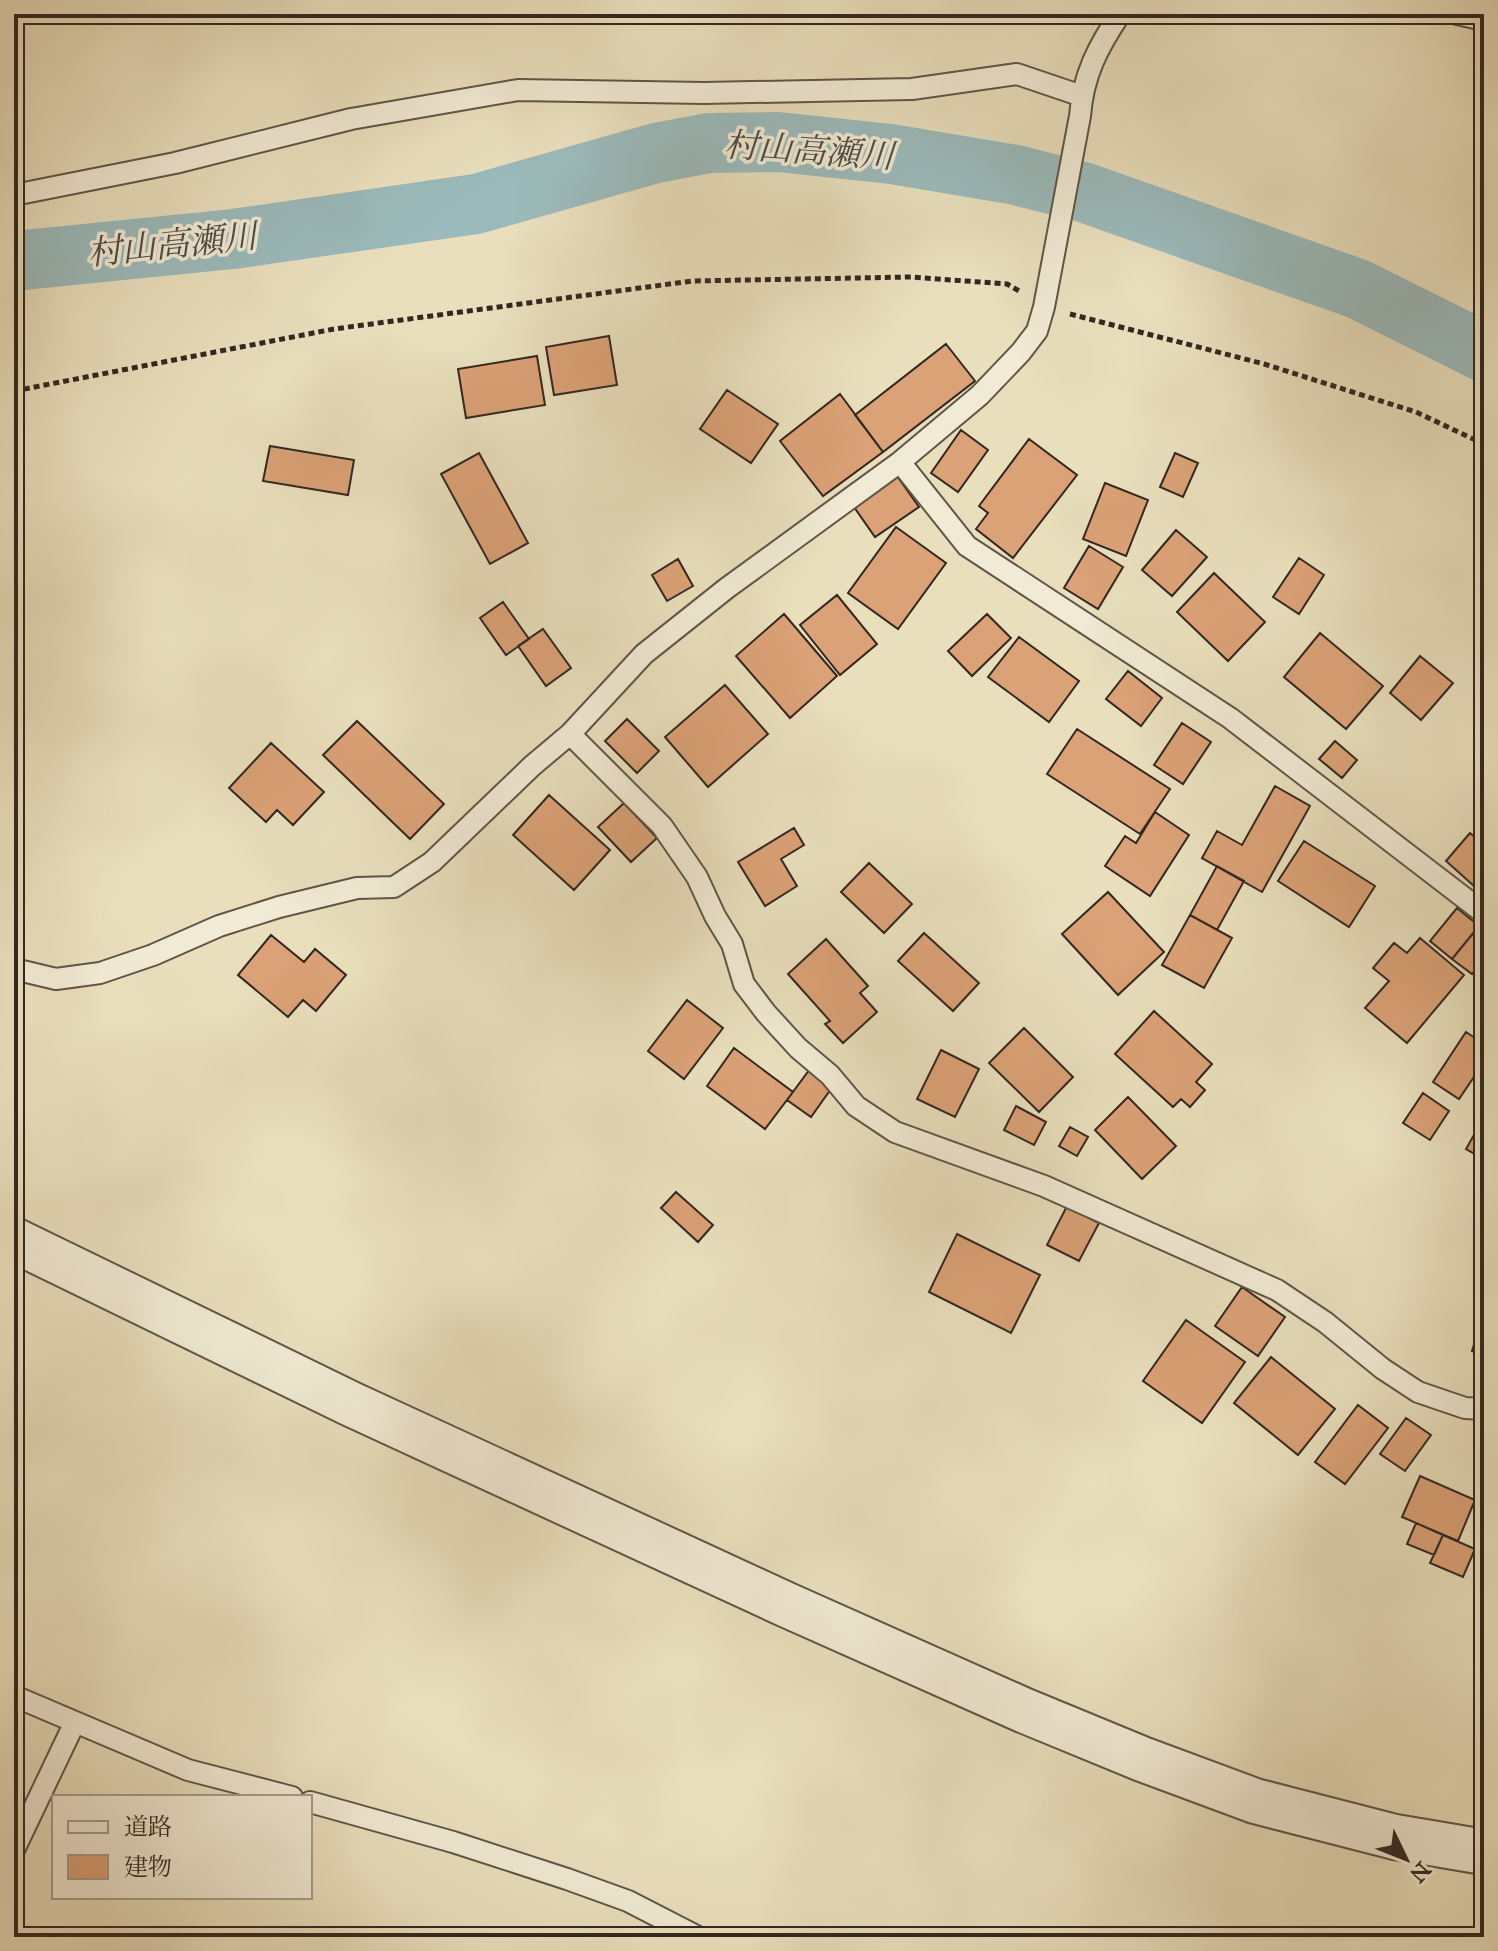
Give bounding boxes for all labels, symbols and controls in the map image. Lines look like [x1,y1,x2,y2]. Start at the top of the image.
water label: 村山高瀬川 [723,124,899,177]
water label: 村山高瀬川 [85,215,263,274]
legend [52,1795,312,1899]
text: 道路 [124,1812,172,1842]
north arrow [1366,1819,1446,1899]
text: 建物 [124,1852,172,1882]
text: N [1404,1856,1437,1889]

